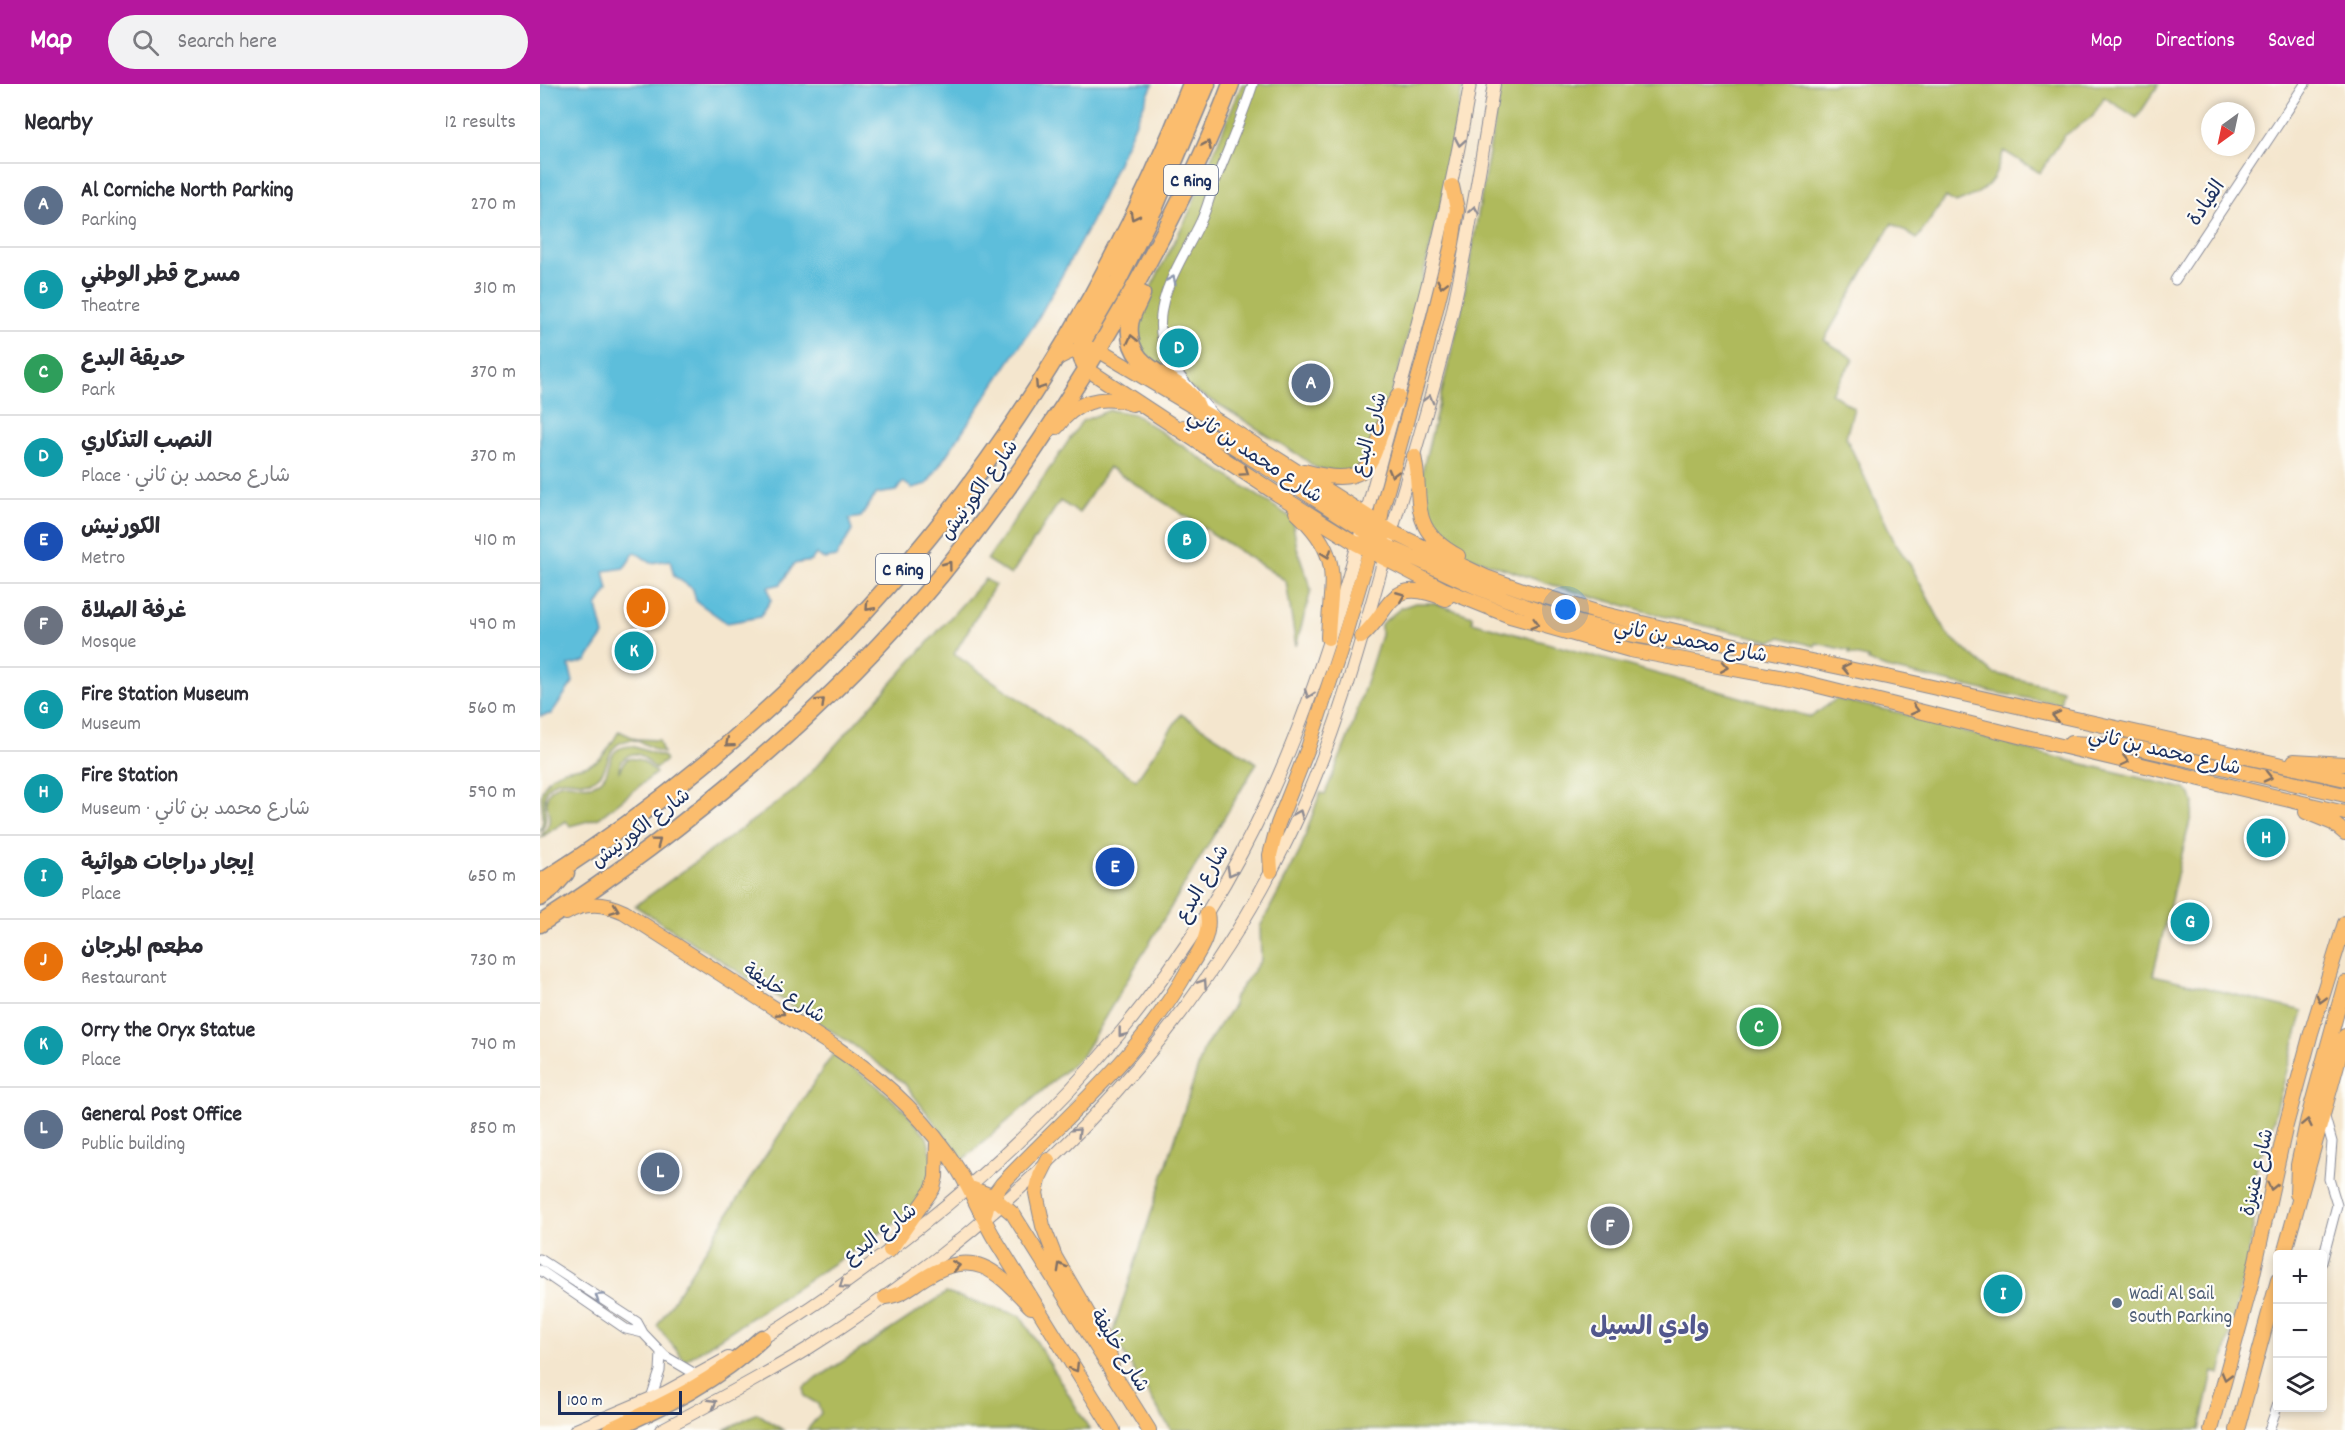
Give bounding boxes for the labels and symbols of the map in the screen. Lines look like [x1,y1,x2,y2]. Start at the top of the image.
north arrow [2201,102,2255,156]
one-way arrow [1454,137,1466,146]
one-way arrow [1199,140,1211,151]
road number: C Ring [1164,165,1218,195]
street label: القيادة [2182,175,2233,232]
one-way arrow [1467,205,1479,214]
one-way arrow [1130,210,1141,221]
one-way arrow [1165,275,1177,286]
one-way arrow [1437,279,1450,289]
pin: D [1160,326,1198,370]
one-way arrow [1127,334,1140,344]
pin: A [1292,360,1330,406]
one-way arrow [1035,380,1046,391]
street label: شارع البدع [1346,389,1396,480]
one-way arrow [1422,395,1435,405]
street label: شارع محمد بن ثاني [1181,403,1327,512]
street label: شارع الكورنيش [934,435,1026,547]
one-way arrow [1239,465,1250,476]
one-way arrow [1387,468,1400,478]
pin: B [1168,518,1206,562]
one-way arrow [1320,548,1333,559]
road number: C Ring [876,554,930,584]
one-way arrow [941,561,952,572]
pin: J [626,586,666,630]
one-way arrow [1394,591,1405,603]
your location [1551,595,1580,624]
one-way arrow [865,600,876,611]
street label: شارع محمد بن ثاني [1611,614,1769,672]
one-way arrow [1529,617,1540,629]
pin: K [614,628,653,674]
one-way arrow [1719,660,1729,673]
one-way arrow [1841,662,1851,675]
one-way arrow [1304,688,1317,699]
one-way arrow [813,699,824,710]
one-way arrow [1910,702,1920,715]
one-way arrow [2051,710,2061,723]
street label: شارع محمد بن ثاني [2085,722,2243,785]
one-way arrow [725,735,736,746]
one-way arrow [2119,754,2129,767]
one-way arrow [2263,769,2273,782]
street label: شارع الكورنيش [586,783,697,876]
one-way arrow [1292,809,1304,820]
pin: H [2246,816,2286,861]
one-way arrow [650,839,661,850]
street label: شارع البدع [1170,840,1237,929]
pin: E [1096,844,1134,890]
one-way arrow [1227,866,1238,876]
pin: G [2170,900,2210,944]
one-way arrow [610,901,620,914]
street label: شارع خليفة [737,957,830,1032]
one-way arrow [1196,979,1207,990]
one-way arrow [2316,993,2328,1004]
pin: C [1740,1004,1778,1050]
one-way arrow [774,1005,785,1016]
one-way arrow [1118,1026,1129,1037]
one-way arrow [2299,1119,2312,1129]
street label: شارع عنيزة [2235,1126,2283,1219]
one-way arrow [1071,1128,1081,1139]
pin: L [640,1150,680,1194]
one-way arrow [2266,1181,2279,1191]
street label: شارع البدع [838,1198,924,1273]
pin: F [1590,1204,1630,1248]
one-way arrow [951,1260,961,1272]
one-way arrow [1057,1263,1068,1273]
pin: I [1984,1272,2022,1316]
one-way arrow [839,1277,849,1289]
place label: Wadi Al Sail South Parking [2129,1281,2232,1332]
one-way arrow [594,1293,605,1304]
marker: Wadi Al Sail South Parking [2110,1296,2124,1310]
street label: شارع خليفة [1082,1305,1155,1399]
district label: وادي السيل [1590,1310,1710,1347]
one-way arrow [1067,1362,1079,1372]
one-way arrow [2221,1371,2234,1381]
scale bar [558,1388,682,1416]
one-way arrow [707,1399,717,1410]

